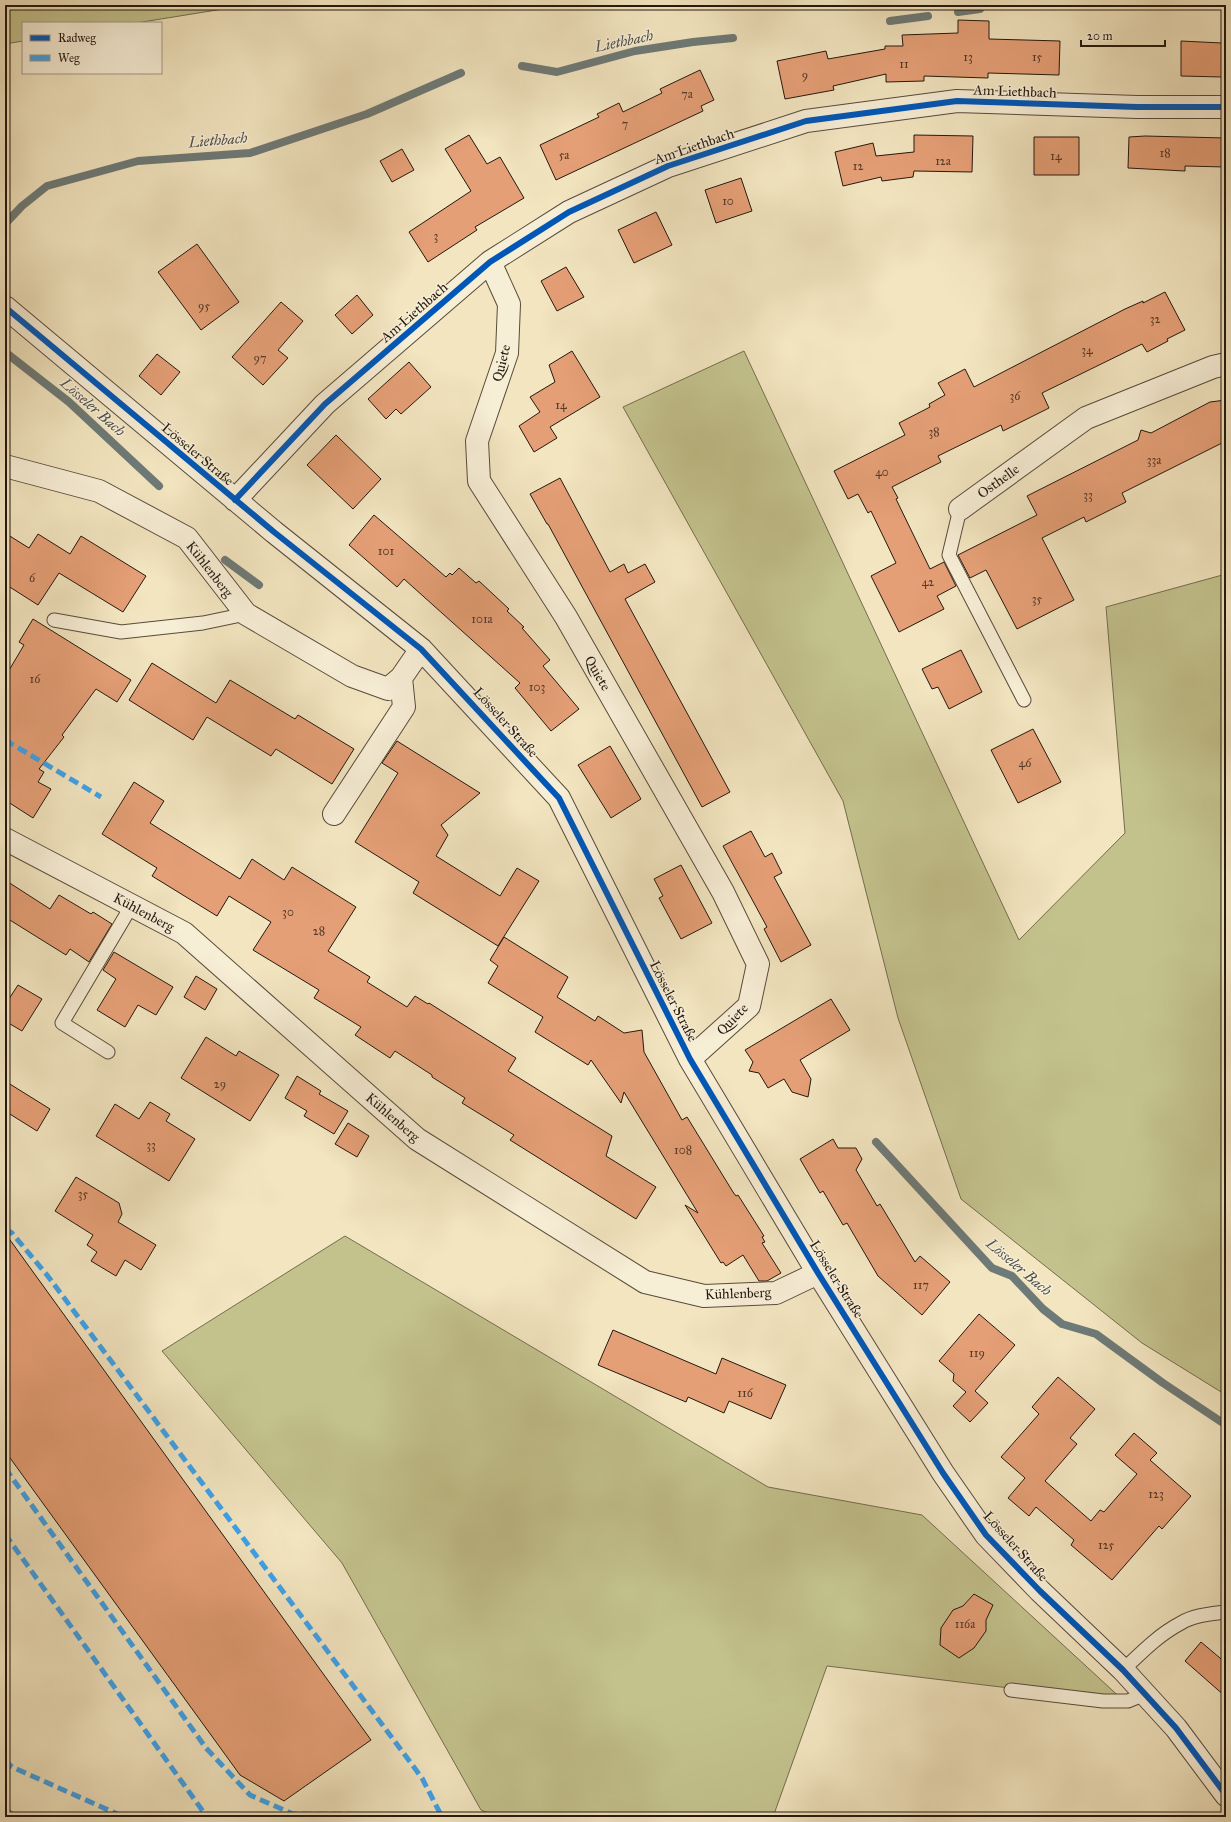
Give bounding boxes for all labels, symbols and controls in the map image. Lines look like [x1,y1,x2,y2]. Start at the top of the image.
legend [22,22,162,74]
scale bar [1081,22,1165,48]
water label: Liethbach [592,26,655,56]
text: 20 m [1087,29,1113,43]
text: Radweg [58,31,96,46]
house number: 13 [963,50,973,64]
house number: 15 [1032,50,1043,64]
text: Weg [58,51,80,66]
house number: 11 [899,57,909,71]
house number: 9 [802,68,808,82]
street label: Am Liethbach [972,82,1057,101]
house number: 7a [681,87,694,101]
house number: 7 [622,117,628,131]
street label: Am Liethbach [651,125,736,168]
water label: Liethbach [187,128,249,152]
house number: 18 [1159,146,1171,160]
house number: 5a [559,148,570,162]
house number: 14 [1050,149,1062,163]
house number: 12a [935,154,952,168]
house number: 12 [853,159,863,173]
house number: 10 [722,194,734,208]
house number: 3 [434,229,439,243]
street label: Am Liethbach [377,279,451,347]
house number: 95 [198,299,210,313]
house number: 32 [1150,312,1160,326]
street label: Quiete [489,343,514,383]
house number: 34 [1081,343,1093,357]
house number: 97 [254,351,266,365]
water label: Lösseler Bach [56,373,130,440]
house number: 36 [1010,389,1021,403]
house number: 14 [555,398,567,412]
street label: Lösseler Straße [158,419,237,489]
house number: 38 [928,425,940,439]
house number: 33a [1147,453,1162,467]
street label: Osthelle [974,460,1023,502]
house number: 40 [875,465,889,479]
house number: 33 [1083,488,1093,502]
street label: Kühlenberg [182,538,237,601]
house number: 101 [378,544,394,558]
house number: 6 [29,571,36,585]
house number: 42 [922,575,934,589]
house number: 35 [1032,592,1043,606]
house number: 101a [471,612,494,626]
street label: Quiete [581,653,614,694]
house number: 16 [30,672,41,686]
house number: 103 [529,680,545,694]
street label: Lösseler Straße [470,684,542,761]
house number: 46 [1019,756,1032,770]
street label: Kühlenberg [110,889,177,936]
house number: 30 [282,905,294,919]
house number: 28 [313,924,325,938]
street label: Lösseler Straße [646,958,701,1045]
street label: Quiete [713,1000,752,1039]
house number: 29 [214,1077,226,1091]
street label: Kühlenberg [362,1089,424,1146]
house number: 33 [146,1138,156,1152]
house number: 108 [674,1143,692,1157]
house number: 35 [78,1187,89,1201]
water label: Lösseler Bach [982,1234,1056,1300]
street label: Lösseler Straße [806,1237,867,1321]
house number: 117 [913,1278,929,1292]
street label: Kühlenberg [705,1284,772,1303]
house number: 119 [969,1346,985,1360]
house number: 116 [737,1386,754,1400]
house number: 123 [1148,1487,1164,1501]
street label: Lösseler Straße [980,1508,1052,1585]
house number: 125 [1098,1538,1114,1552]
house number: 116a [955,1617,976,1631]

